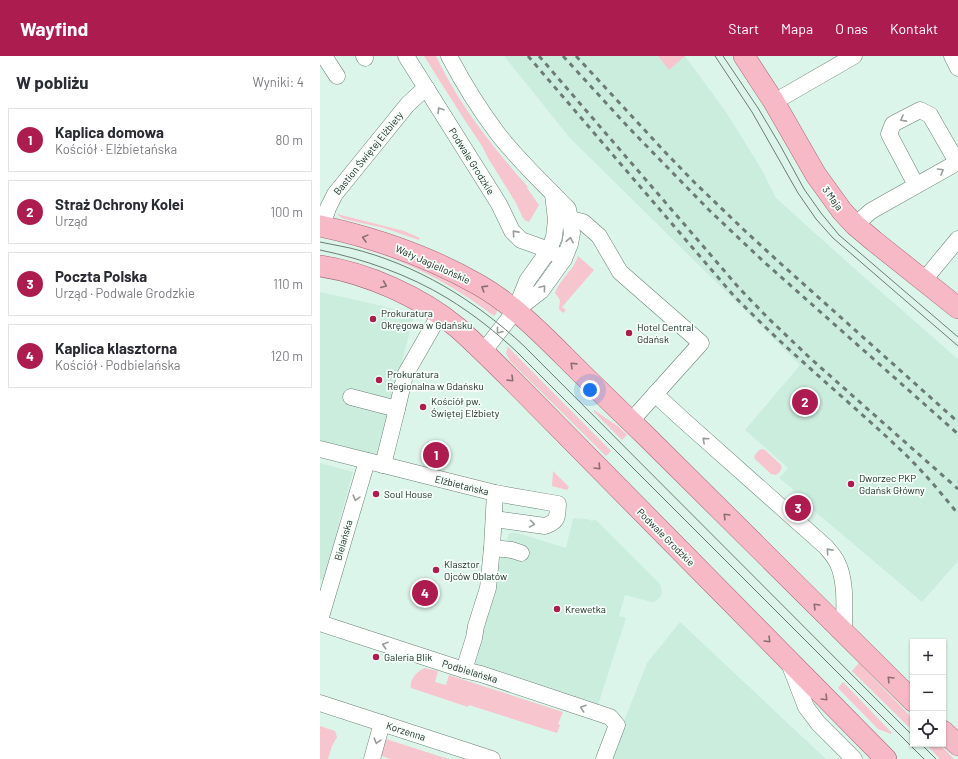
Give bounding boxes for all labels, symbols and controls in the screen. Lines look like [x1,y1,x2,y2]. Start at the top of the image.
text: Wayfind [20,17,88,40]
text: Start [728,20,759,37]
text: Mapa [781,20,813,37]
text: O nas [835,20,868,37]
text: Kontakt [890,20,938,37]
text: W pobliżu [16,72,89,92]
text: Wyniki: 4 [252,74,304,90]
one-way arrow [437,107,445,114]
street label: Bastion Świętej Elżbiety [331,109,406,197]
one-way arrow [900,114,908,121]
text: Kaplica domowa [55,123,164,141]
street label: Podwale Grodzkie [447,125,497,197]
text: 1 [28,132,32,148]
text: 80 m [276,132,303,148]
text: Kościół · Elżbietańska [55,141,177,157]
one-way arrow [937,169,944,176]
street label: 3 Maja [820,184,846,212]
text: Straż Ochrony Kolei [55,195,184,213]
text: 2 [26,204,34,220]
text: 100 m [270,204,303,220]
text: Urząd [55,213,88,229]
one-way arrow [512,230,519,238]
one-way arrow [361,234,368,243]
one-way arrow [566,237,574,243]
street label: Wały Jagiellońskie [394,242,472,286]
text: Poczta Polska [55,267,147,285]
text: 3 [26,276,34,292]
text: 110 m [273,276,303,292]
one-way arrow [381,280,388,288]
text: Urząd · Podwale Grodzkie [55,285,195,301]
one-way arrow [538,285,545,293]
one-way arrow [481,286,488,293]
place label: Prokuratura Okręgowa w Gdańsku [381,307,472,331]
marker: Prokuratura Okręgowa w Gdańsku [368,314,378,324]
place label: Hotel Central Gdańsk [637,321,694,345]
one-way arrow [497,327,504,334]
marker: Hotel Central Gdańsk [624,328,634,338]
text: Kaplica klasztorna [55,339,177,357]
text: 4 [26,348,34,364]
text: 120 m [271,348,303,364]
text: Kościół · Podbielańska [55,357,180,373]
one-way arrow [570,362,578,369]
place label: Prokuratura Regionalna w Gdańsku [387,368,484,392]
one-way arrow [506,374,514,382]
marker: Prokuratura Regionalna w Gdańsku [374,375,384,385]
your location [580,380,600,400]
pin: 2 [792,387,818,417]
place label: Kościół pw. Świętej Elżbiety [431,395,500,419]
marker: Kościół pw. Świętej Elżbiety [418,402,428,412]
one-way arrow [703,438,710,445]
pin: 1 [423,440,449,470]
one-way arrow [593,462,601,470]
place label: Dworzec PKP Gdańsk Główny [859,472,925,496]
street label: Elżbietańska [434,473,490,497]
marker: Dworzec PKP Gdańsk Główny [846,479,856,489]
place label: Soul House [384,488,432,500]
marker: Soul House [371,489,381,499]
pin: 3 [785,493,811,523]
one-way arrow [352,494,361,501]
street label: Podwale Grodzkie [635,506,697,568]
one-way arrow [723,513,731,521]
street label: Bielańska [331,518,355,562]
one-way arrow [529,519,535,528]
one-way arrow [827,548,834,556]
place label: Klasztor Ojców Oblatów [444,558,507,582]
marker: Klasztor Ojców Oblatów [431,565,441,575]
pin: 4 [412,578,438,608]
place label: Krewetka [565,603,606,615]
one-way arrow [813,603,821,610]
marker: Krewetka [552,604,562,614]
one-way arrow [763,635,771,643]
map controls [910,639,946,747]
button: + [910,639,946,675]
one-way arrow [382,641,389,650]
place label: Galeria Blik [384,651,432,663]
marker: Galeria Blik [371,652,381,662]
street label: Podbielańska [441,657,499,685]
button: − [910,675,946,711]
one-way arrow [887,676,895,684]
one-way arrow [820,693,828,701]
one-way arrow [579,705,586,713]
button: locate [910,711,946,747]
street label: Korzenna [385,719,427,743]
one-way arrow [373,737,382,744]

